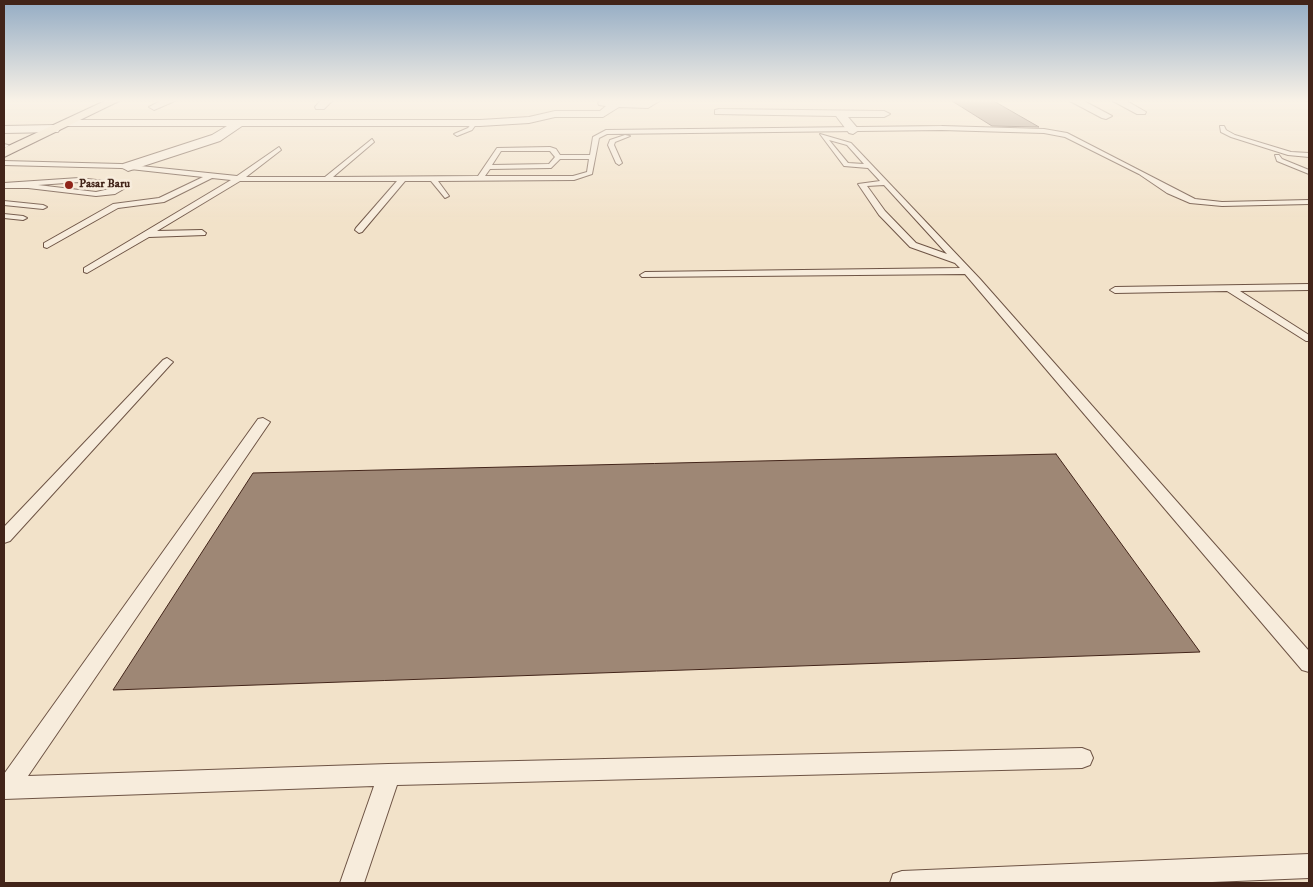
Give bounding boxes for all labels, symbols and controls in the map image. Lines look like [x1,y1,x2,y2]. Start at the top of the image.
place label: Pasar Baru [79,178,130,192]
marker: Pasar Baru [63,179,75,191]

